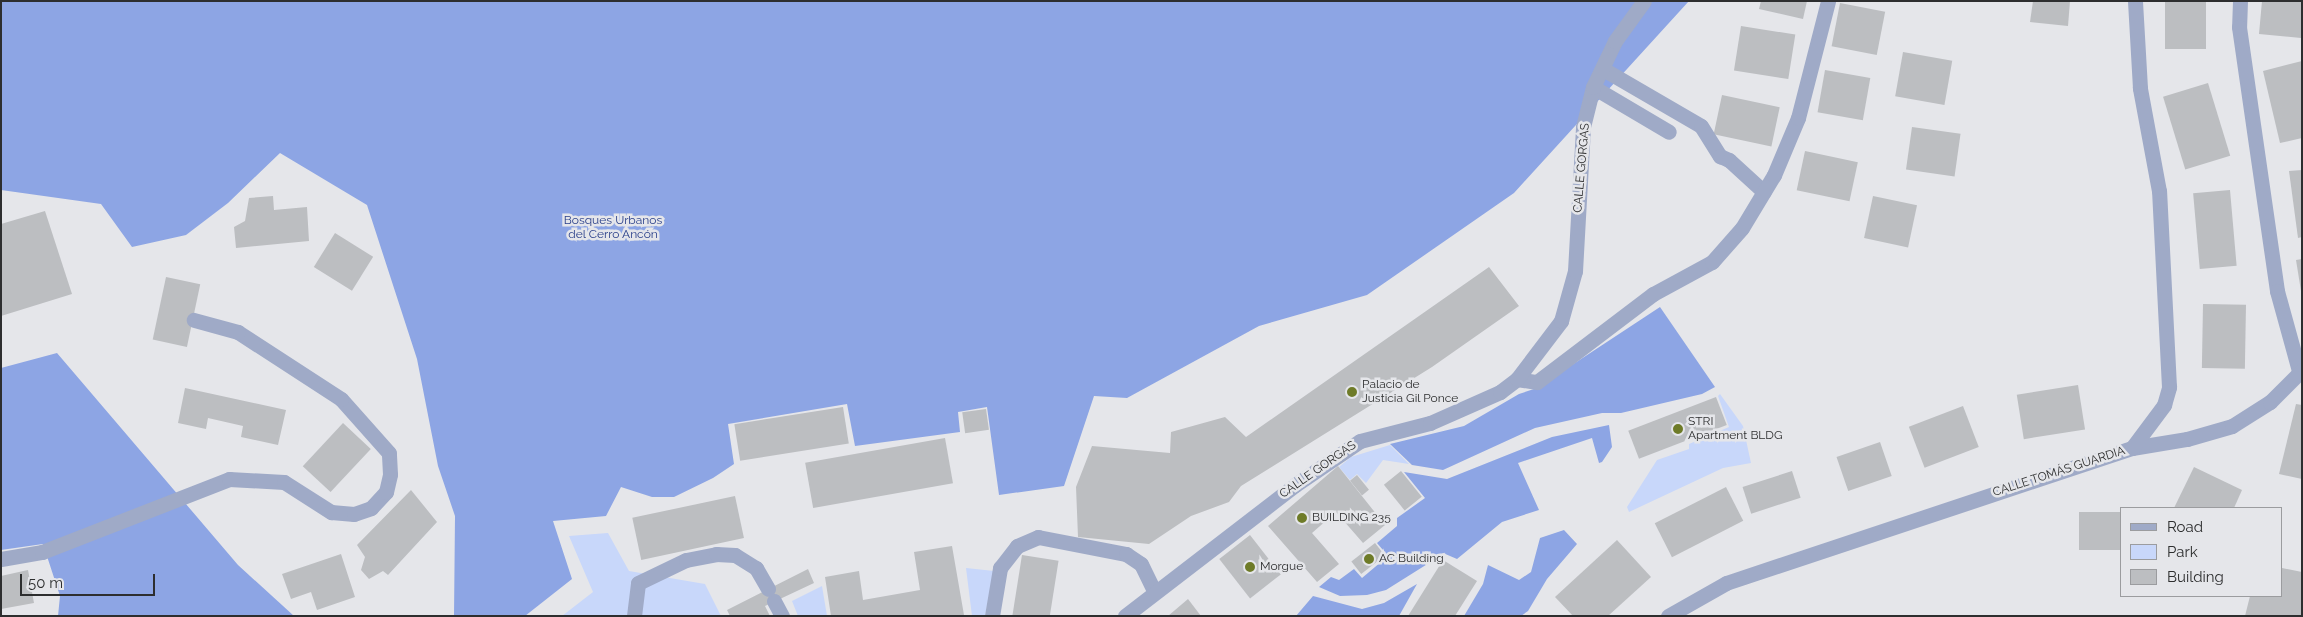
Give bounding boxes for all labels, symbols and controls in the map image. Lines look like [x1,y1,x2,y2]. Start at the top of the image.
street label: CALLE GORGAS [1571,123,1593,213]
park label: Bosques Urbanos del Cerro Ancón [564,214,662,242]
place label: Palacio de Justicia Gil Ponce [1362,378,1459,406]
marker: Palacio de Justicia Gil Ponce [1346,386,1358,398]
place label: STRI Apartment BLDG [1688,415,1783,443]
marker: STRI Apartment BLDG [1672,423,1684,435]
street label: CALLE GORGAS [1277,438,1359,502]
street label: CALLE TOMÁS GUARDIA [1991,444,2127,500]
legend [2120,507,2283,597]
place label: BUILDING 235 [1312,511,1391,525]
marker: BUILDING 235 [1296,512,1308,524]
text: Road [2167,518,2203,536]
text: Park [2167,543,2198,561]
place label: AC Building [1379,552,1444,566]
marker: AC Building [1363,553,1375,565]
place label: Morgue [1260,560,1303,574]
marker: Morgue [1244,561,1256,573]
scale bar [22,564,158,596]
text: Building [2167,568,2224,586]
text: 50 m [28,574,63,592]

